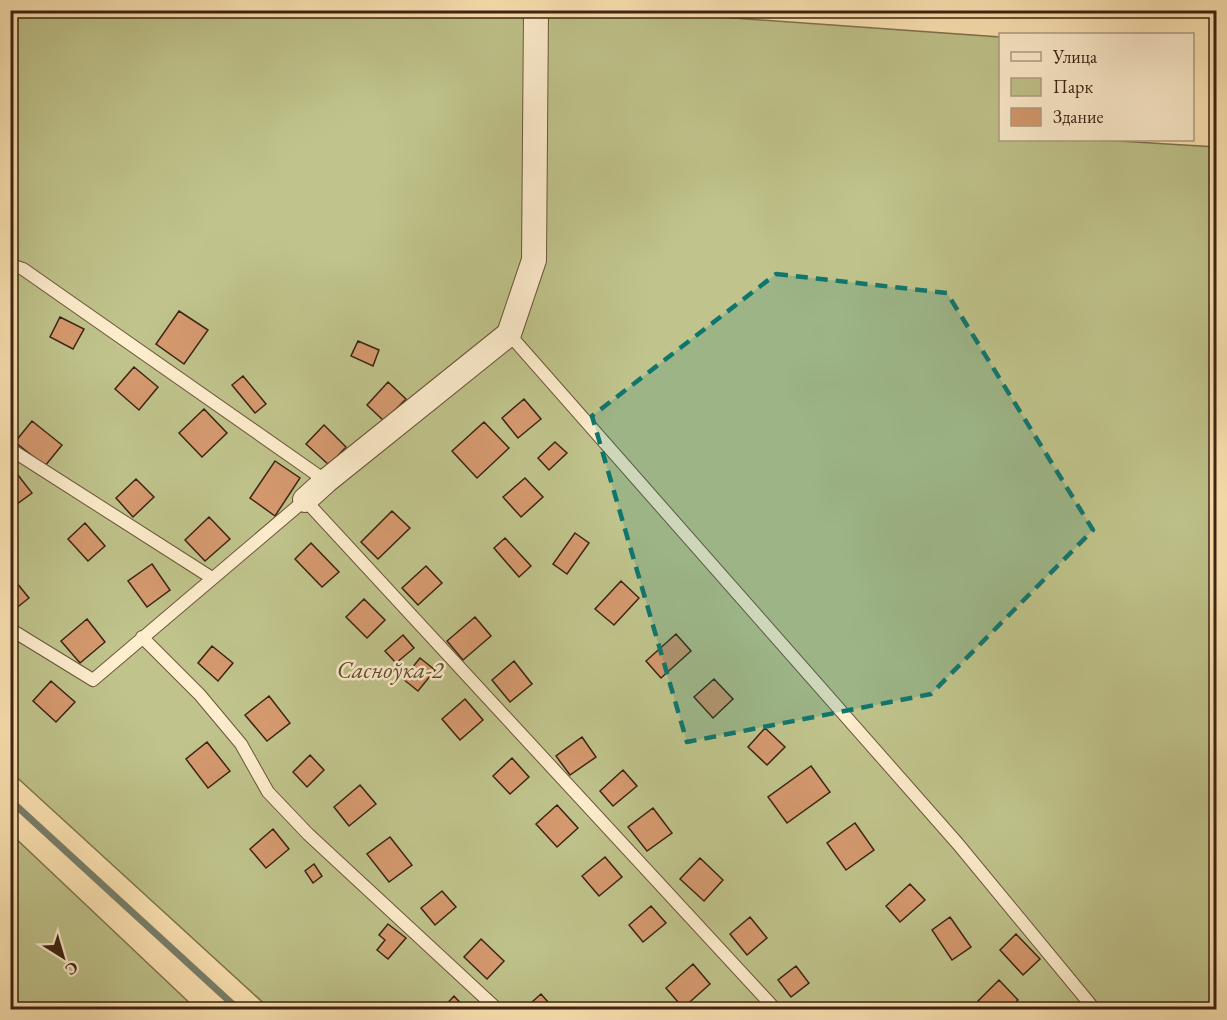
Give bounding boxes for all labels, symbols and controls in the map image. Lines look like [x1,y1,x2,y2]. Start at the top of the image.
legend [999,33,1194,141]
text: Улица [1052,45,1098,68]
text: Парк [1053,75,1093,98]
text: Здание [1053,105,1103,128]
park label: Сасноўка-2 [337,654,445,685]
north arrow [33,927,93,987]
text: С [61,957,83,980]

